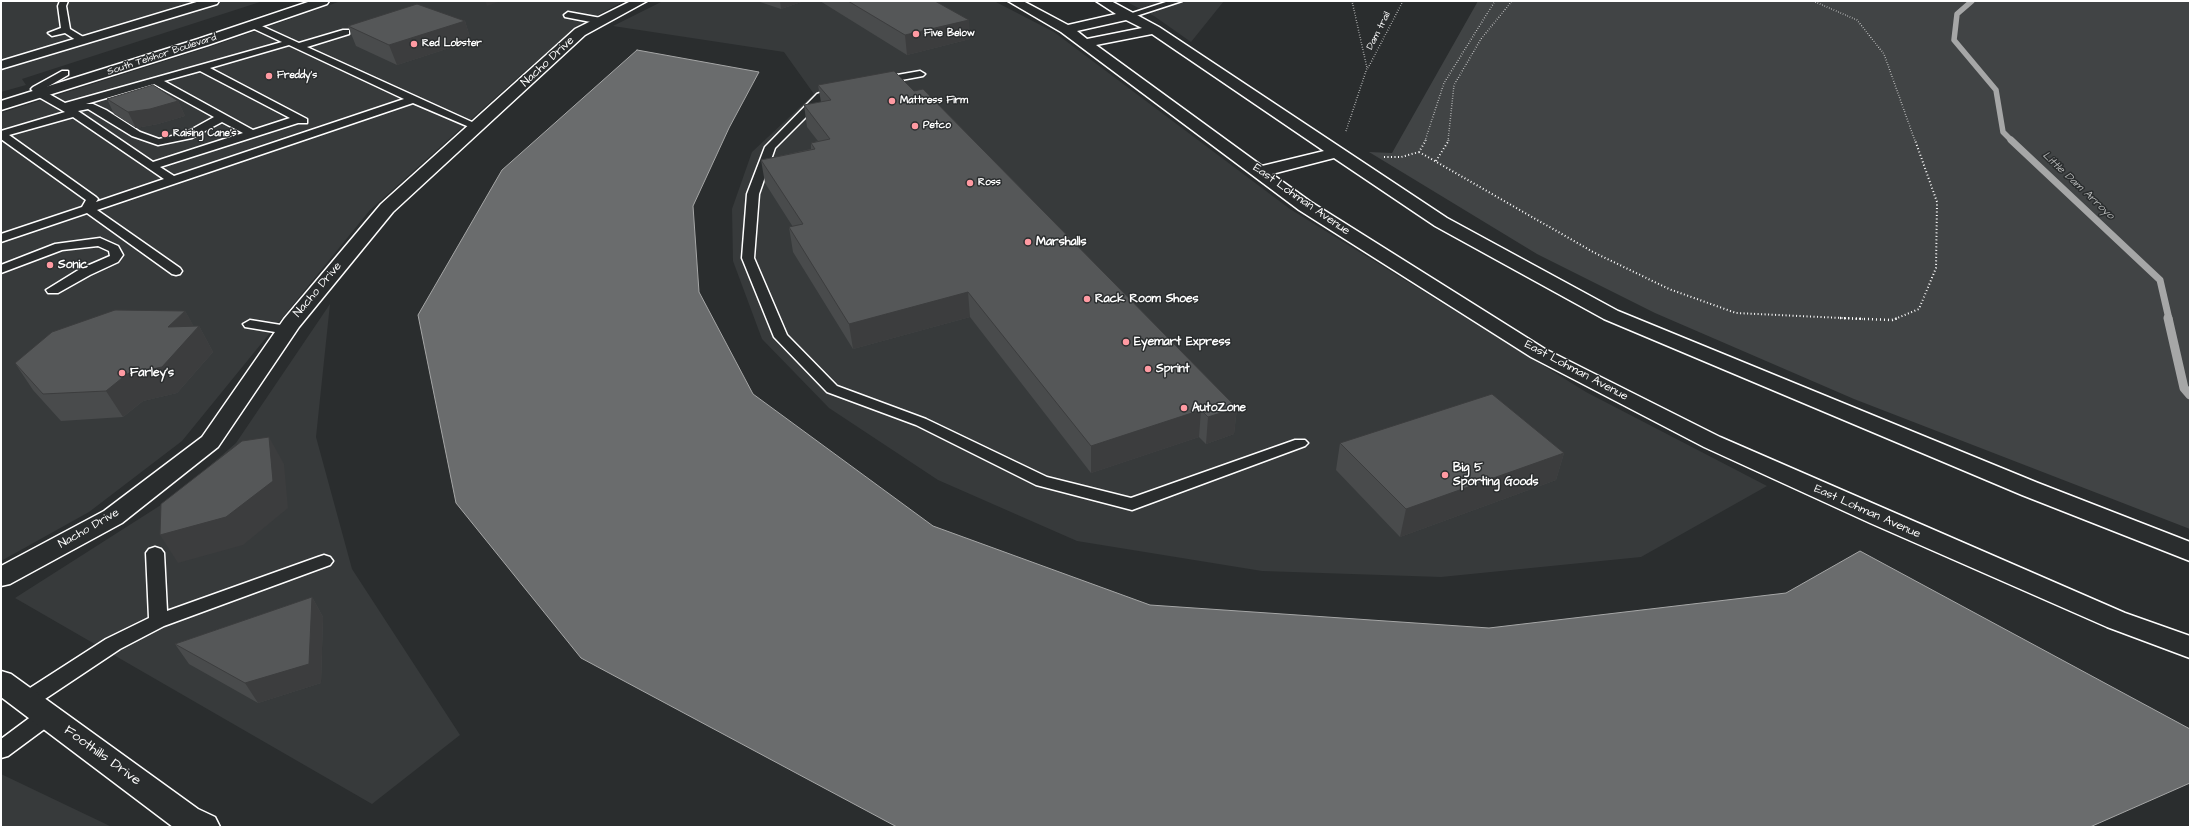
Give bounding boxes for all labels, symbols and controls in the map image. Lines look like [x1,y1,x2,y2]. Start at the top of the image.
street label: Dam trail [1364,10,1394,52]
place label: Five Below [924,28,975,40]
marker: Five Below [911,29,921,39]
street label: South Telshor Boulevard [106,32,218,78]
street label: Nacho Drive [518,34,578,90]
place label: Red Lobster [422,38,482,50]
marker: Red Lobster [409,39,419,49]
place label: Freddy's [277,70,317,82]
marker: Freddy's [264,71,274,81]
place label: Mattress Firm [900,95,968,107]
marker: Mattress Firm [887,96,897,106]
place label: Petco [923,120,951,132]
marker: Petco [910,121,920,131]
place label: Raising Cane's [173,128,237,140]
marker: Raising Cane's [160,129,170,139]
water label: Little Dam Arroyo [2039,149,2117,223]
street label: East Lohman Avenue [1250,161,1352,239]
place label: Ross [978,177,1001,189]
marker: Ross [965,178,975,188]
place label: Marshalls [1036,235,1087,249]
marker: Marshalls [1023,237,1033,247]
place label: Sonic [58,258,88,272]
street label: Nacho Drive [291,259,345,321]
marker: Sonic [45,260,55,270]
place label: Rack Room Shoes [1095,292,1199,306]
marker: Rack Room Shoes [1082,294,1092,304]
place label: Eyemart Express [1134,335,1230,349]
marker: Eyemart Express [1121,337,1131,347]
street label: East Lohman Avenue [1522,338,1630,404]
place label: Sprint [1156,362,1190,376]
marker: Sprint [1143,364,1153,374]
place label: Farley's [130,366,174,380]
marker: Farley's [117,368,127,378]
place label: AutoZone [1192,401,1246,415]
marker: AutoZone [1179,403,1189,413]
place label: Big 5 Sporting Goods [1453,461,1538,489]
marker: Big 5 Sporting Goods [1440,470,1450,480]
street label: East Lohman Avenue [1811,482,1923,542]
street label: Nacho Drive [56,506,122,552]
street label: Foothills Drive [60,722,144,790]

